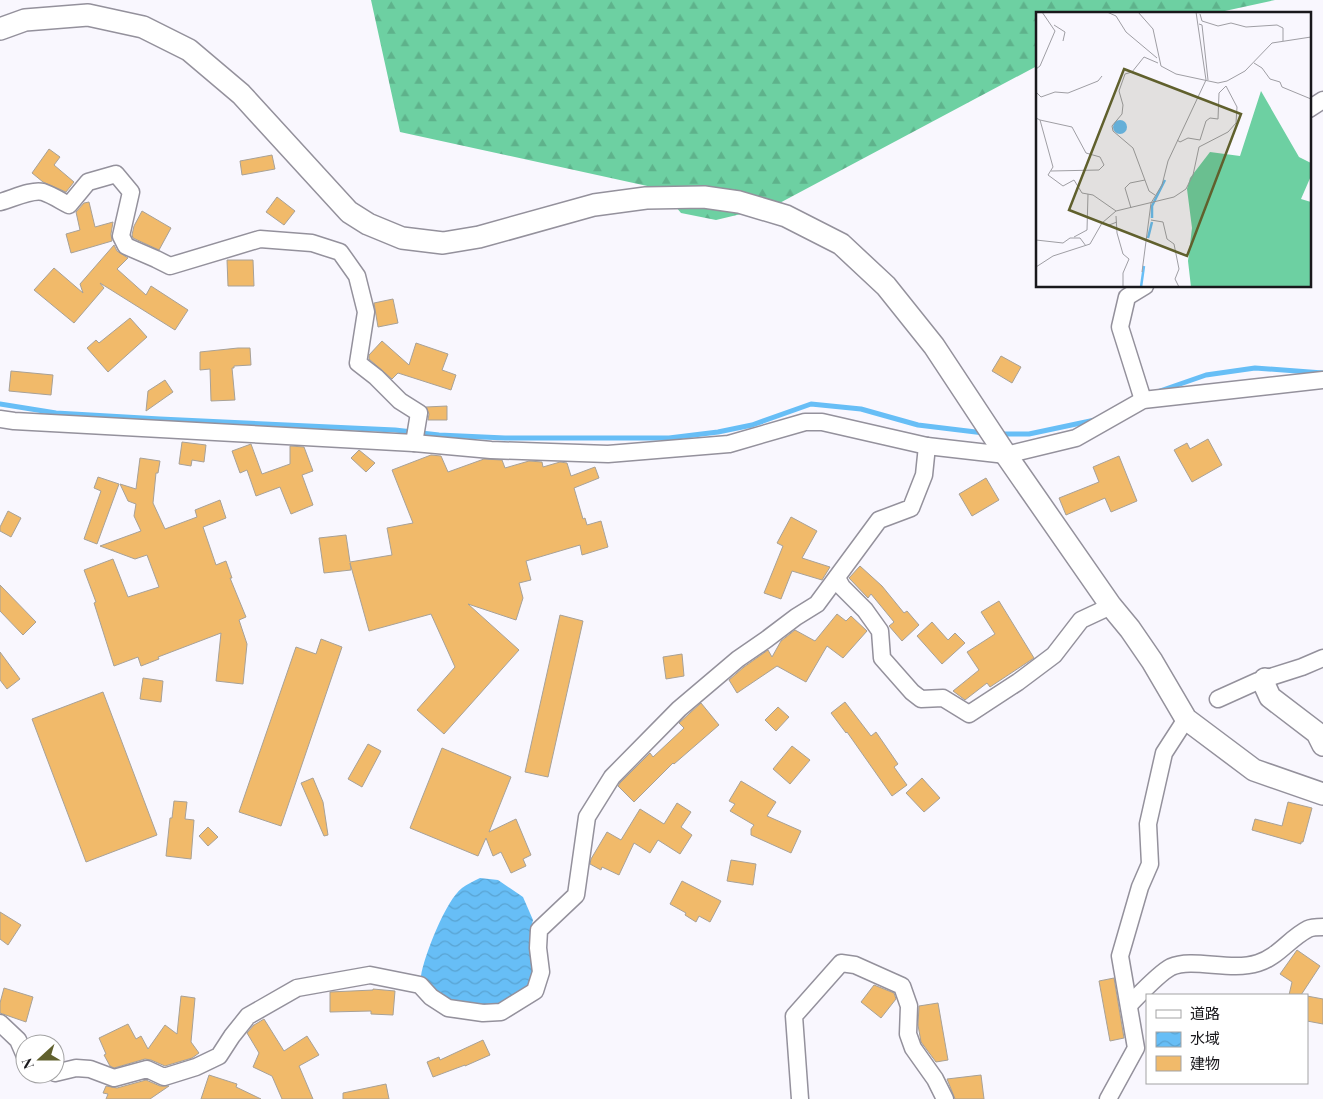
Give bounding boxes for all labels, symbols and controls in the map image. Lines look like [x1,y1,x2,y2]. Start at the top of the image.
inset map [1036,12,1310,288]
legend [1146,994,1308,1084]
text: 道路 [1190,1003,1220,1023]
text: 水域 [1190,1028,1220,1048]
north arrow [15,1034,65,1084]
text: 建物 [1190,1053,1220,1073]
text: N [17,1056,38,1072]

